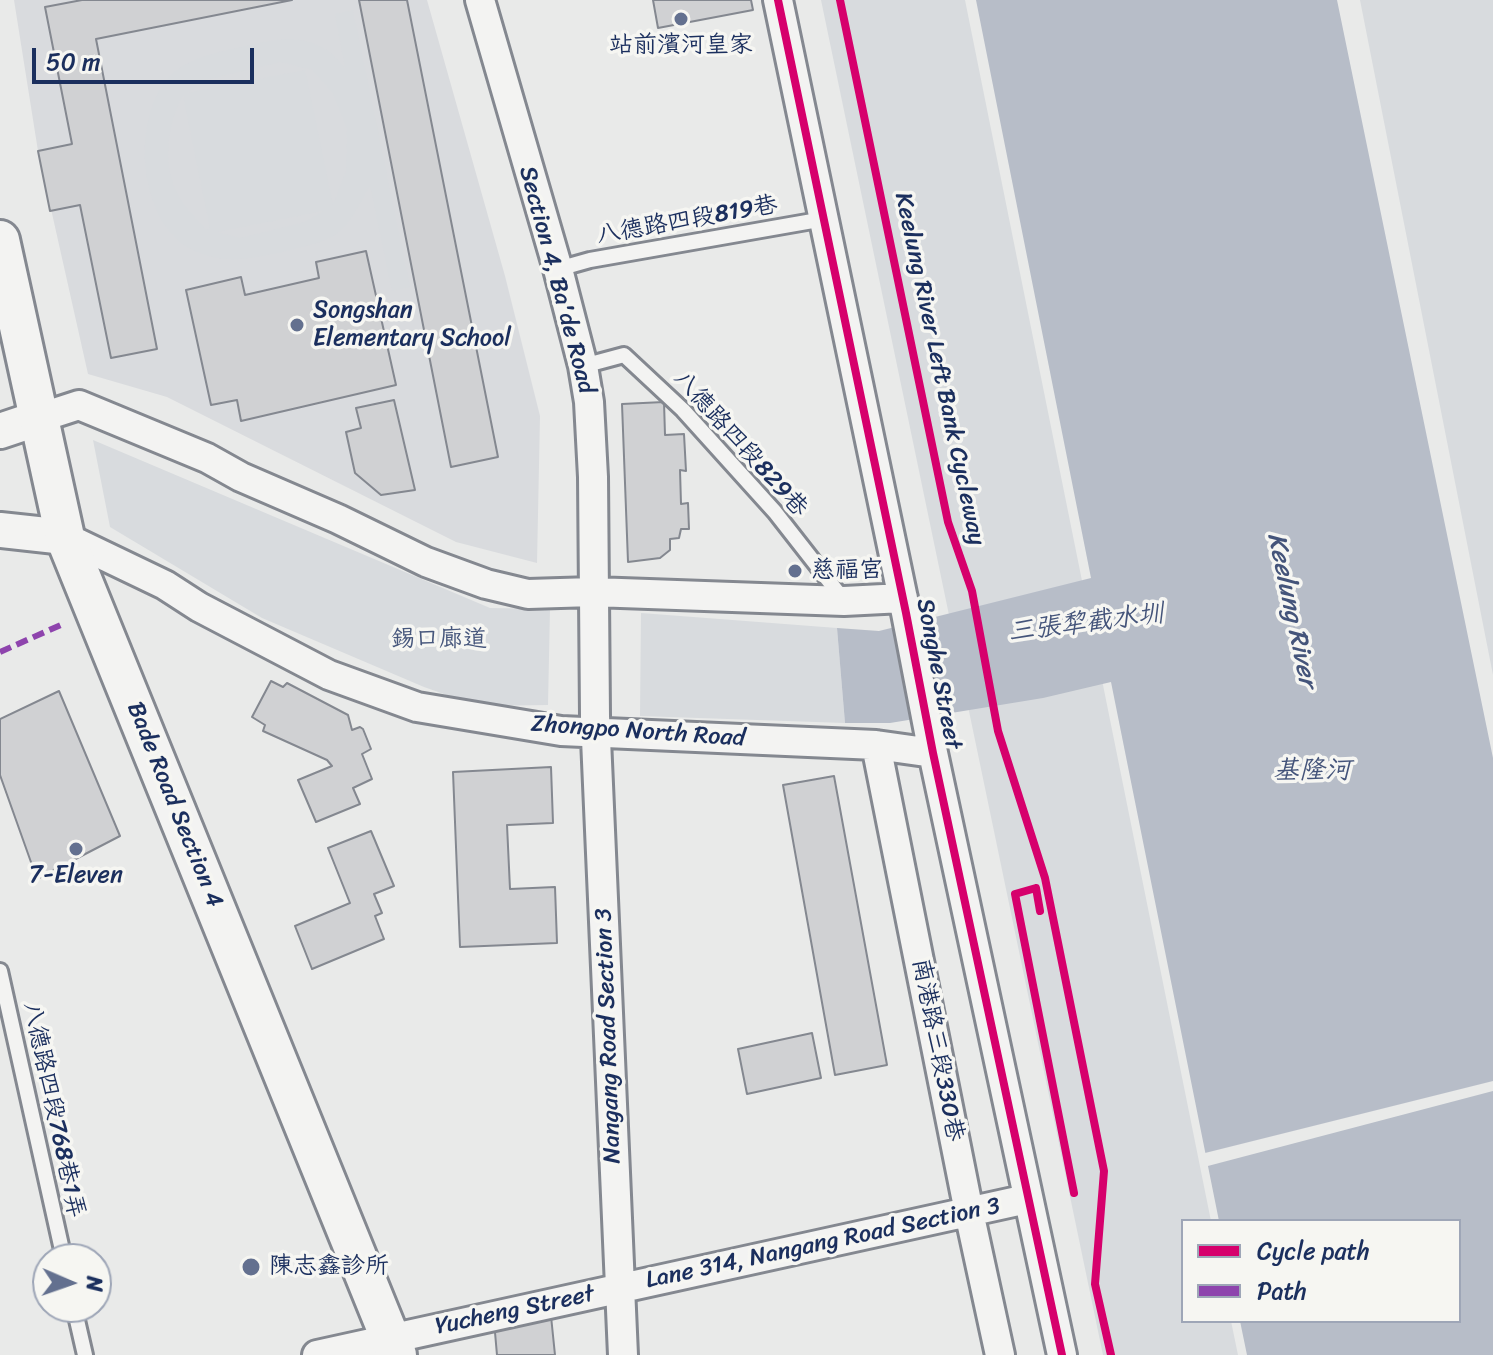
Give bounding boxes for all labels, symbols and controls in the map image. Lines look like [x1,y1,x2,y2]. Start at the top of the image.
marker: 站前濱河皇家 [672,10,690,28]
scale bar [36,32,258,82]
place label: 站前濱河皇家 [609,32,753,60]
text: 50 m [46,41,101,83]
street label: Section 4, Ba'de Road [512,163,600,397]
street label: Keelung River Left Bank Cycleway [888,190,990,548]
street label: 八德路四段819巷 [594,191,780,251]
place label: Songshan Elementary School [313,297,511,353]
marker: Songshan Elementary School [288,316,306,334]
street label: 八德路四段829巷 [667,365,813,523]
water label: Keelung River [1259,530,1323,690]
place label: 慈福宮 [811,557,883,585]
marker: 慈福宮 [786,562,804,580]
street label: Songhe Street [909,596,967,752]
water label: 三張犂截水圳 [1007,599,1165,649]
park label: 錫口廊道 [391,626,487,654]
street label: Bade Road Section 4 [120,698,228,912]
street label: Zhongpo North Road [530,710,746,754]
water label: 基隆河 [1273,755,1351,787]
marker: 7-Eleven [67,840,85,858]
place label: 7-Eleven [29,862,123,890]
street label: Nangang Road Section 3 [590,908,628,1164]
street label: 南港路三段330巷 [905,956,969,1144]
street label: 八德路四段768巷1弄 [16,999,90,1221]
street label: Lane 314, Nangang Road Section 3 [643,1192,1003,1296]
legend [1181,1219,1461,1323]
text: Cycle path [1257,1230,1370,1272]
north arrow [32,1243,112,1323]
place label: 陳志鑫診所 [269,1253,389,1281]
marker: 陳志鑫診所 [240,1256,262,1278]
text: Path [1257,1270,1307,1312]
text: N [75,1275,114,1292]
street label: Yucheng Street [433,1280,597,1342]

